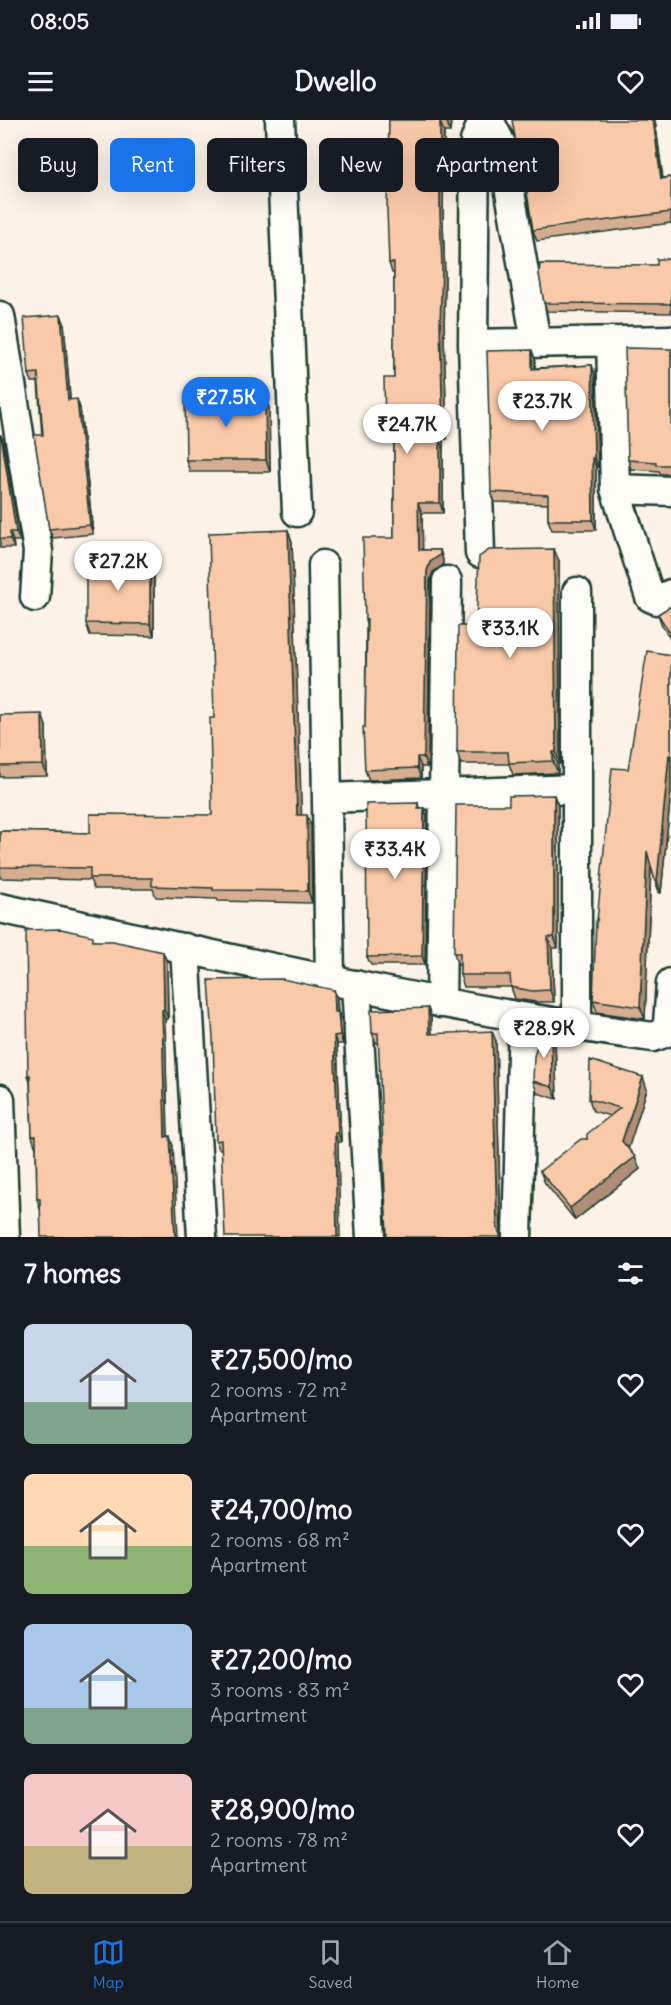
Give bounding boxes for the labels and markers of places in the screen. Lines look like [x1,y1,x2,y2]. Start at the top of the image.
pin: ₹27.5K [177,377,275,428]
pin: ₹23.7K [493,381,591,432]
pin: ₹24.7K [358,404,456,455]
pin: ₹27.2K [69,541,167,592]
pin: ₹33.1K [461,608,559,659]
pin: ₹33.4K [346,829,444,880]
pin: ₹28.9K [495,1008,593,1059]

